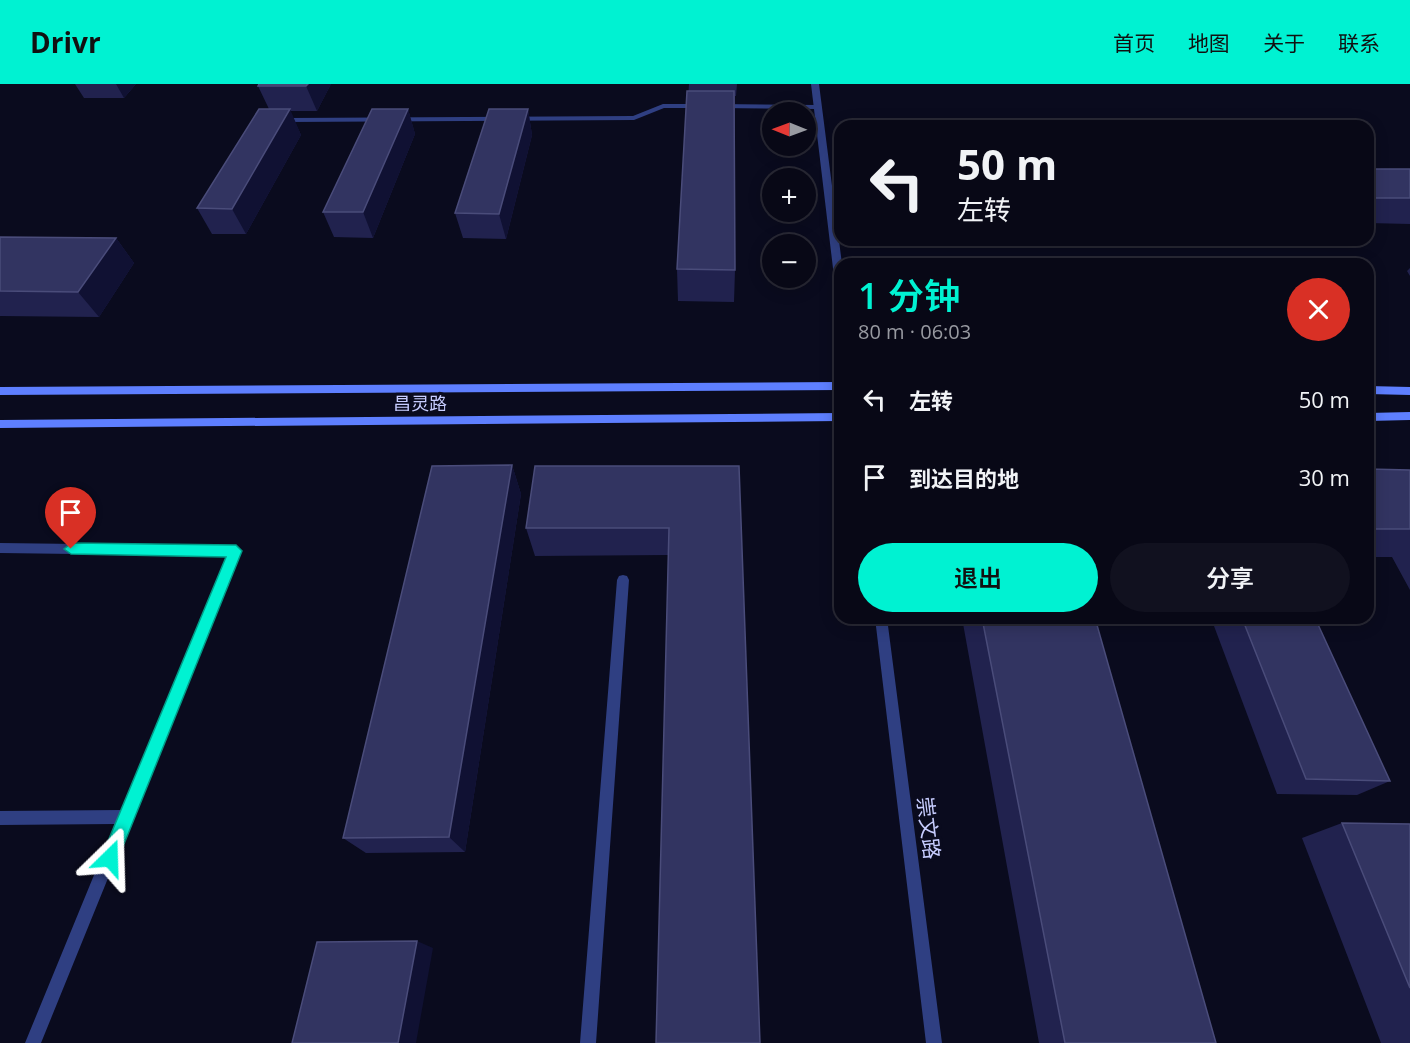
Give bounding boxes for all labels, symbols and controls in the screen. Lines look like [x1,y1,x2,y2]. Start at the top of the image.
text: Drivr [30,23,101,61]
text: 首页 [1113,29,1155,57]
text: 地图 [1188,29,1230,57]
text: 关于 [1263,29,1305,57]
text: 联系 [1338,29,1380,57]
north arrow [762,102,816,156]
map controls [762,102,816,288]
text: 50 m [957,135,1057,192]
icon: left [858,144,936,222]
button: + [762,168,816,222]
text: 左转 [957,191,1011,228]
button: − [762,234,816,288]
text: 1 分钟 [858,271,960,320]
button: close [1287,278,1350,341]
text: 80 m · 06:03 [858,318,971,345]
icon: left [858,383,891,416]
text: 50 m [1299,384,1350,414]
text: 左转 [909,385,953,415]
street label: 昌灵路 [393,391,447,415]
icon: arrive [858,461,891,494]
text: 30 m [1299,462,1350,492]
text: 到达目的地 [909,463,1019,493]
pin [45,487,96,549]
icon: arrive [54,496,87,529]
button: 退出 [858,543,1098,612]
button: 分享 [1110,543,1350,612]
street label: 崇文路 [911,795,947,861]
position arrow [78,826,142,890]

